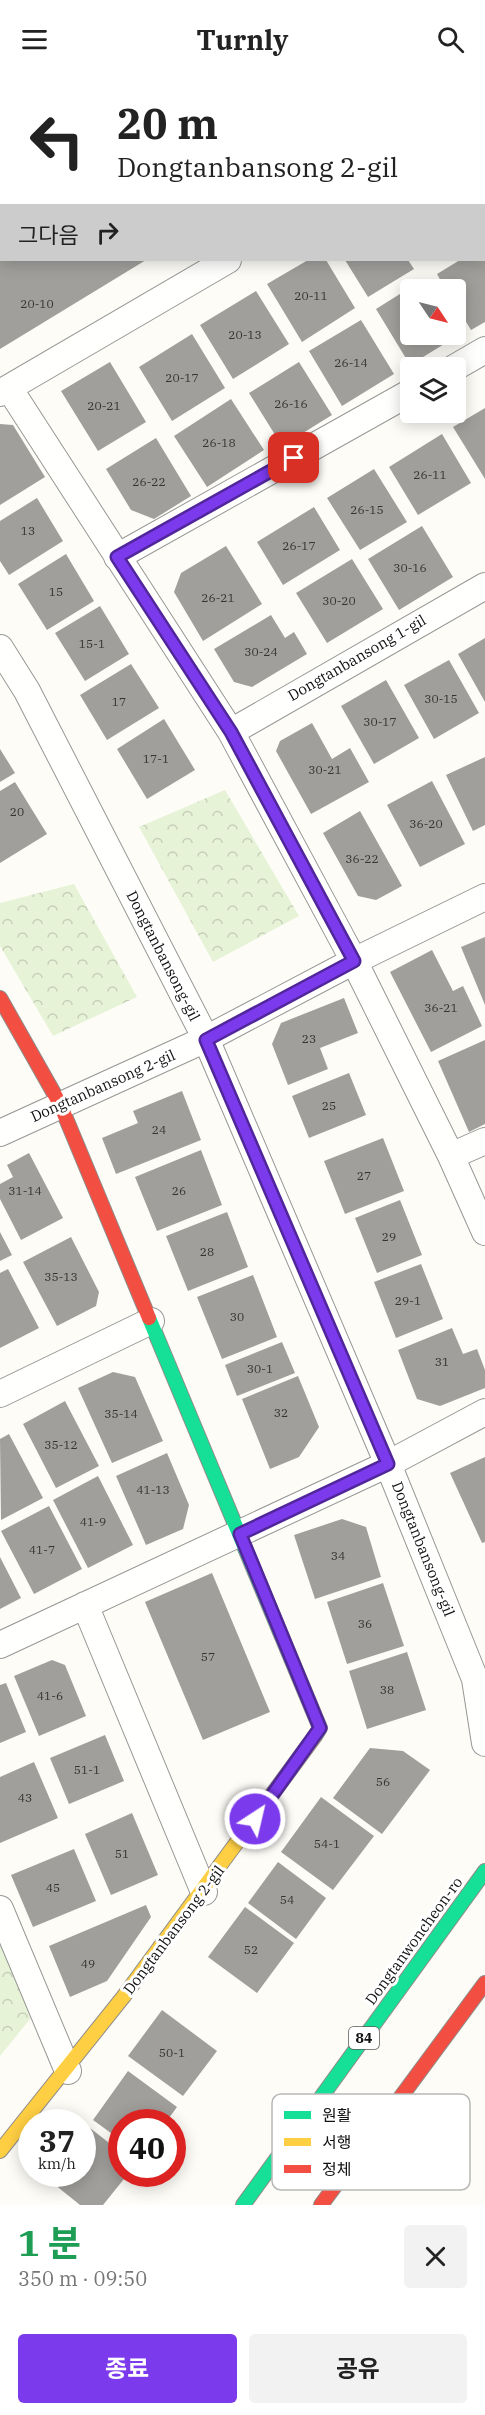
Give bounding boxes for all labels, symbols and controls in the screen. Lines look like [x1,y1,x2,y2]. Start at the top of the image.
text: Turnly [197,22,288,57]
icon: menu [18,23,51,56]
icon: search [434,23,467,56]
text: 20 m [117,96,218,151]
icon: left [18,102,96,180]
text: Dongtanbansong 2-gil [117,149,398,184]
icon: right [91,216,124,249]
text: 그다음 [18,220,79,249]
north arrow [400,279,466,345]
map controls [400,279,466,423]
house number: 20-11 [294,288,328,303]
house number: 20-10 [20,296,54,311]
house number: 20-13 [228,327,262,342]
house number: 26-14 [334,355,368,370]
button: layers [400,357,466,423]
house number: 20-17 [165,370,199,385]
house number: 26-16 [274,396,308,411]
house number: 20-21 [87,398,121,413]
pin [268,432,319,483]
house number: 26-18 [202,435,236,450]
icon: arrive [277,441,310,474]
house number: 26-11 [413,467,447,482]
house number: 26-22 [132,474,166,489]
house number: 26-15 [350,502,384,517]
house number: 13 [21,523,35,538]
house number: 26-17 [282,538,316,553]
house number: 30-16 [393,560,427,575]
house number: 15 [49,584,63,599]
house number: 26-21 [201,590,235,605]
house number: 30-20 [322,593,356,608]
street label: Dongtanbansong 1-gil [284,610,429,705]
house number: 15-1 [79,636,105,651]
house number: 30-24 [244,644,278,659]
house number: 30-15 [424,691,458,706]
house number: 17 [112,694,126,709]
house number: 30-17 [363,714,397,729]
house number: 17-1 [143,751,169,766]
house number: 30-21 [308,762,342,777]
house number: 20 [10,804,24,819]
house number: 36-20 [409,816,443,831]
house number: 36-22 [345,851,379,866]
street label: Dongtanbansong-gil [122,887,205,1024]
house number: 36-21 [424,1000,458,1015]
house number: 23 [302,1031,316,1046]
street label: Dongtanbansong 2-gil [28,1045,178,1126]
house number: 25 [322,1098,336,1113]
house number: 24 [152,1122,166,1137]
house number: 27 [357,1168,371,1183]
house number: 31-14 [8,1183,42,1198]
house number: 26 [172,1183,186,1198]
house number: 29 [382,1229,396,1244]
house number: 28 [200,1244,214,1259]
house number: 35-13 [44,1269,78,1284]
house number: 29-1 [395,1293,421,1308]
house number: 30 [230,1309,244,1324]
house number: 31 [435,1354,449,1369]
house number: 30-1 [247,1361,273,1376]
house number: 32 [274,1405,288,1420]
house number: 35-14 [104,1406,138,1421]
house number: 35-12 [44,1437,78,1452]
street label: Dongtanbansong-gil [388,1479,459,1619]
house number: 41-13 [136,1482,170,1497]
house number: 41-9 [80,1514,106,1529]
house number: 41-7 [29,1542,55,1557]
house number: 34 [331,1548,345,1563]
house number: 36 [358,1616,372,1631]
house number: 57 [201,1649,215,1664]
house number: 38 [380,1682,394,1697]
house number: 41-6 [37,1688,63,1703]
house number: 51-1 [74,1762,100,1777]
house number: 56 [376,1774,390,1789]
position arrow [223,1787,287,1851]
house number: 43 [18,1790,32,1805]
house number: 54-1 [314,1836,340,1851]
house number: 51 [115,1846,129,1861]
street label: Dongtanbansong 2-gil [119,1862,228,1998]
street label: Dongtanwoncheon-ro [361,1873,466,2008]
house number: 45 [46,1880,60,1895]
house number: 54 [280,1892,294,1907]
house number: 52 [244,1942,258,1957]
house number: 49 [81,1956,95,1971]
road number: 84 [349,2027,379,2049]
house number: 50-1 [159,2045,185,2060]
legend [272,2094,470,2190]
text: 원활 [322,2105,352,2125]
speed limit sign: 40 [108,2109,186,2187]
text: 37 [39,2121,75,2160]
text: 서행 [322,2132,351,2152]
text: km/h [38,2154,76,2173]
text: 정체 [322,2159,351,2179]
text: 1 분 [18,2219,81,2266]
button: close [404,2225,467,2288]
text: 350 m · 09:50 [18,2265,147,2292]
button: 종료 [18,2334,237,2403]
button: 공유 [249,2334,467,2403]

